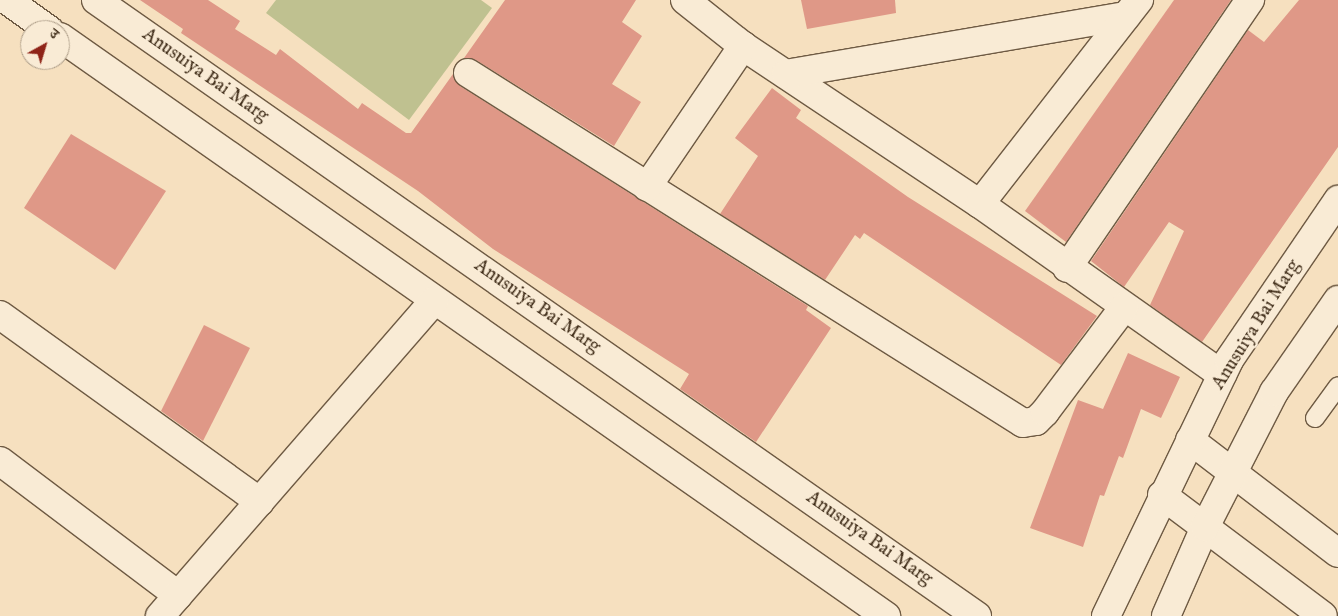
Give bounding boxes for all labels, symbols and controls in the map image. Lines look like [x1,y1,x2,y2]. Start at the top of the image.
north arrow [20,20,70,70]
street label: Anusuiya Bai Marg [137,24,273,128]
text: उ [45,25,62,43]
street label: Anusuiya Bai Marg [469,255,605,359]
street label: Anusuiya Bai Marg [1208,256,1306,394]
street label: Anusuiya Bai Marg [801,487,937,591]

